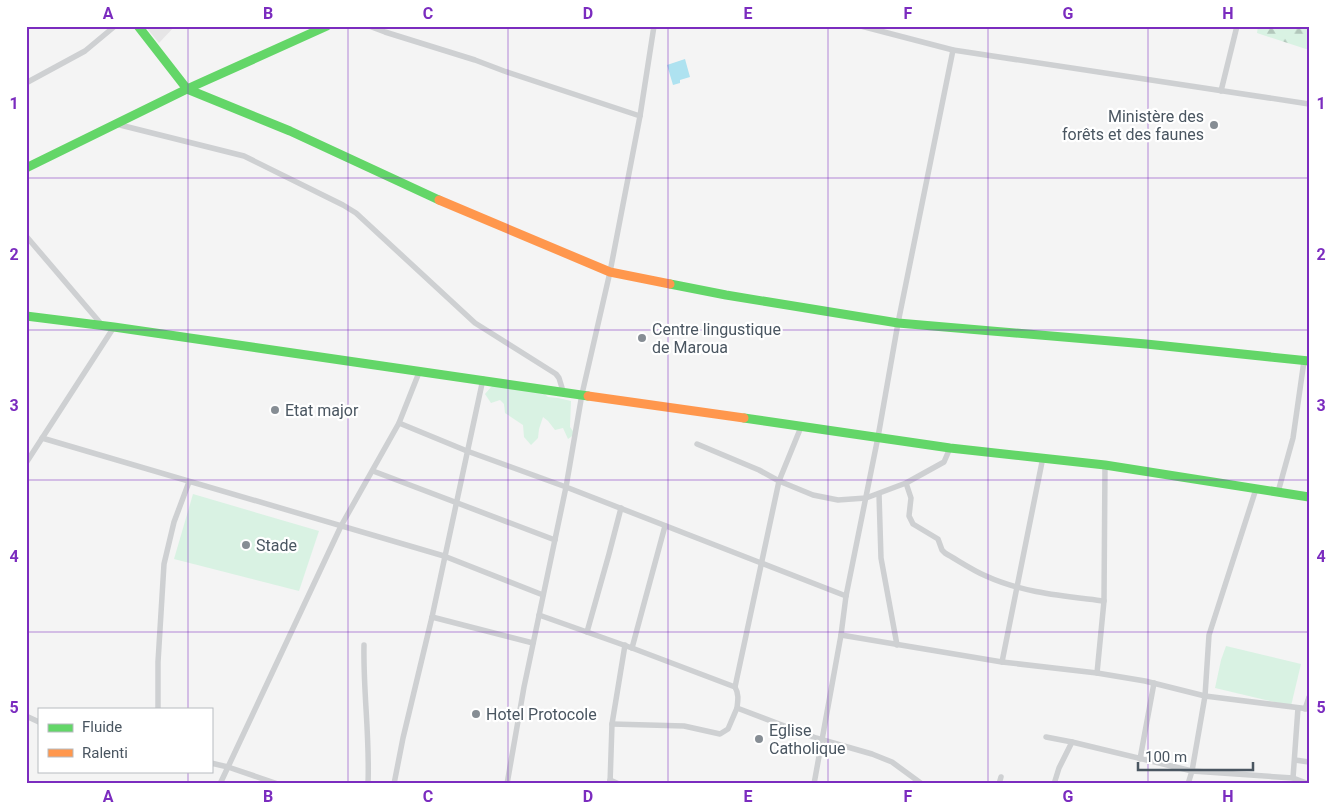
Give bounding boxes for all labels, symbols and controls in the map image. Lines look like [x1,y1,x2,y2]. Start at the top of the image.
text: A [103,4,114,23]
text: B [263,4,273,23]
text: C [423,4,433,23]
text: D [583,4,593,23]
text: E [744,4,753,23]
text: F [904,4,913,23]
text: G [1063,4,1074,23]
text: H [1222,4,1234,23]
text: 1 [9,94,19,113]
text: 1 [1316,94,1326,113]
place label: Ministère des forêts et des faunes [1062,107,1204,144]
marker: Ministère des forêts et des faunes [1208,119,1220,131]
text: 2 [9,245,19,264]
text: 2 [1316,245,1326,264]
place label: Centre lingustique de Maroua [652,320,781,357]
marker: Centre lingustique de Maroua [636,332,648,344]
text: 3 [9,396,19,415]
text: 3 [1316,396,1326,415]
place label: Etat major [285,401,359,420]
marker: Etat major [269,404,281,416]
place label: Stade [256,536,297,555]
marker: Stade [240,539,252,551]
text: 4 [9,547,19,566]
text: 4 [1316,547,1326,566]
text: 5 [9,698,19,717]
text: 5 [1316,698,1326,717]
place label: Hotel Protocole [486,705,597,724]
legend [38,708,212,772]
marker: Hotel Protocole [470,708,482,720]
text: Fluide [82,718,122,736]
place label: Eglise Catholique [769,721,845,758]
marker: Eglise Catholique [753,733,765,745]
scale bar [1138,740,1252,772]
text: Ralenti [82,744,128,762]
text: 100 m [1145,748,1187,766]
text: A [103,787,114,806]
text: B [263,787,273,806]
text: C [423,787,433,806]
text: D [583,787,593,806]
text: E [744,787,753,806]
text: F [904,787,913,806]
text: G [1063,787,1074,806]
text: H [1222,787,1234,806]

